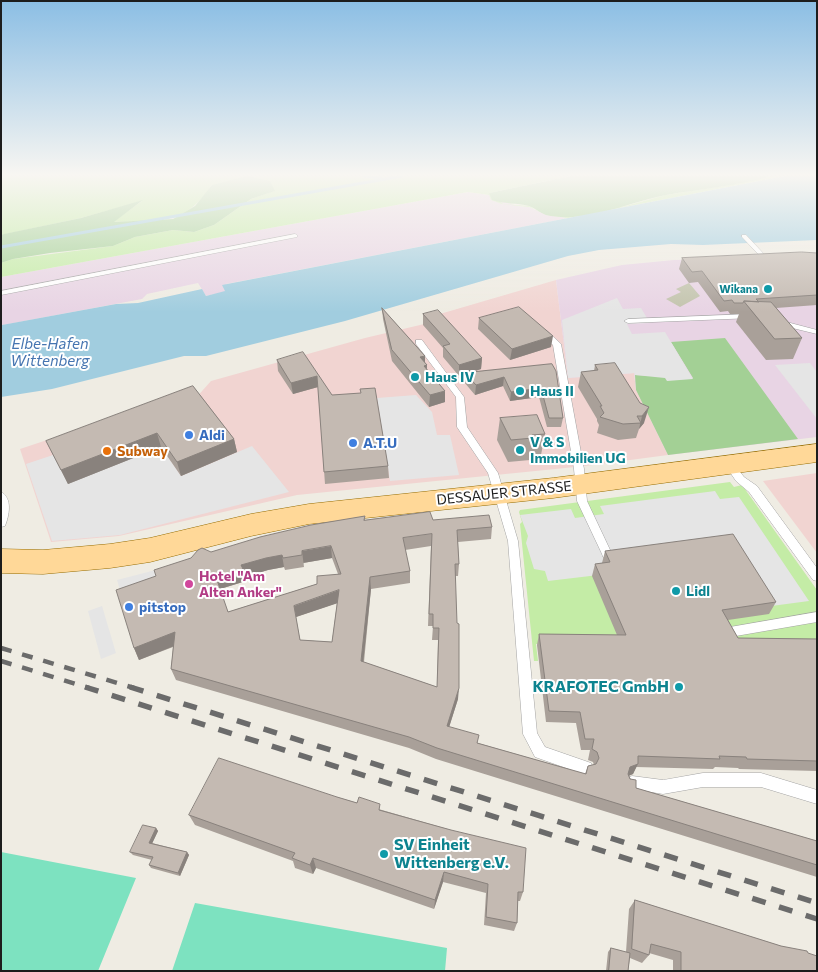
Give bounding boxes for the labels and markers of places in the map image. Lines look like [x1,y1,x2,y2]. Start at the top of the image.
place label: Wikana [719,282,758,296]
marker: Wikana [762,283,774,295]
place label: Haus IV [425,369,474,385]
marker: Haus IV [409,371,421,383]
place label: Haus II [530,383,574,399]
marker: Haus II [514,385,526,397]
place label: Aldi [199,427,225,443]
marker: Aldi [183,429,195,441]
place label: V & S Immobilien UG [530,434,626,467]
place label: A.T.U [363,435,397,451]
marker: A.T.U [347,437,359,449]
place label: Subway [117,443,168,459]
marker: V & S Immobilien UG [514,444,526,456]
marker: Subway [101,445,113,457]
place label: Hotel "Am Alten Anker" [199,568,282,600]
marker: Hotel "Am Alten Anker" [183,578,195,590]
place label: Lidl [686,583,710,599]
marker: Lidl [670,585,682,597]
place label: pitstop [139,599,186,615]
marker: pitstop [123,601,135,613]
place label: KRAFOTEC GmbH [532,677,669,697]
marker: KRAFOTEC GmbH [673,681,685,693]
place label: SV Einheit Wittenberg e.V. [394,835,509,873]
marker: SV Einheit Wittenberg e.V. [378,848,390,860]

